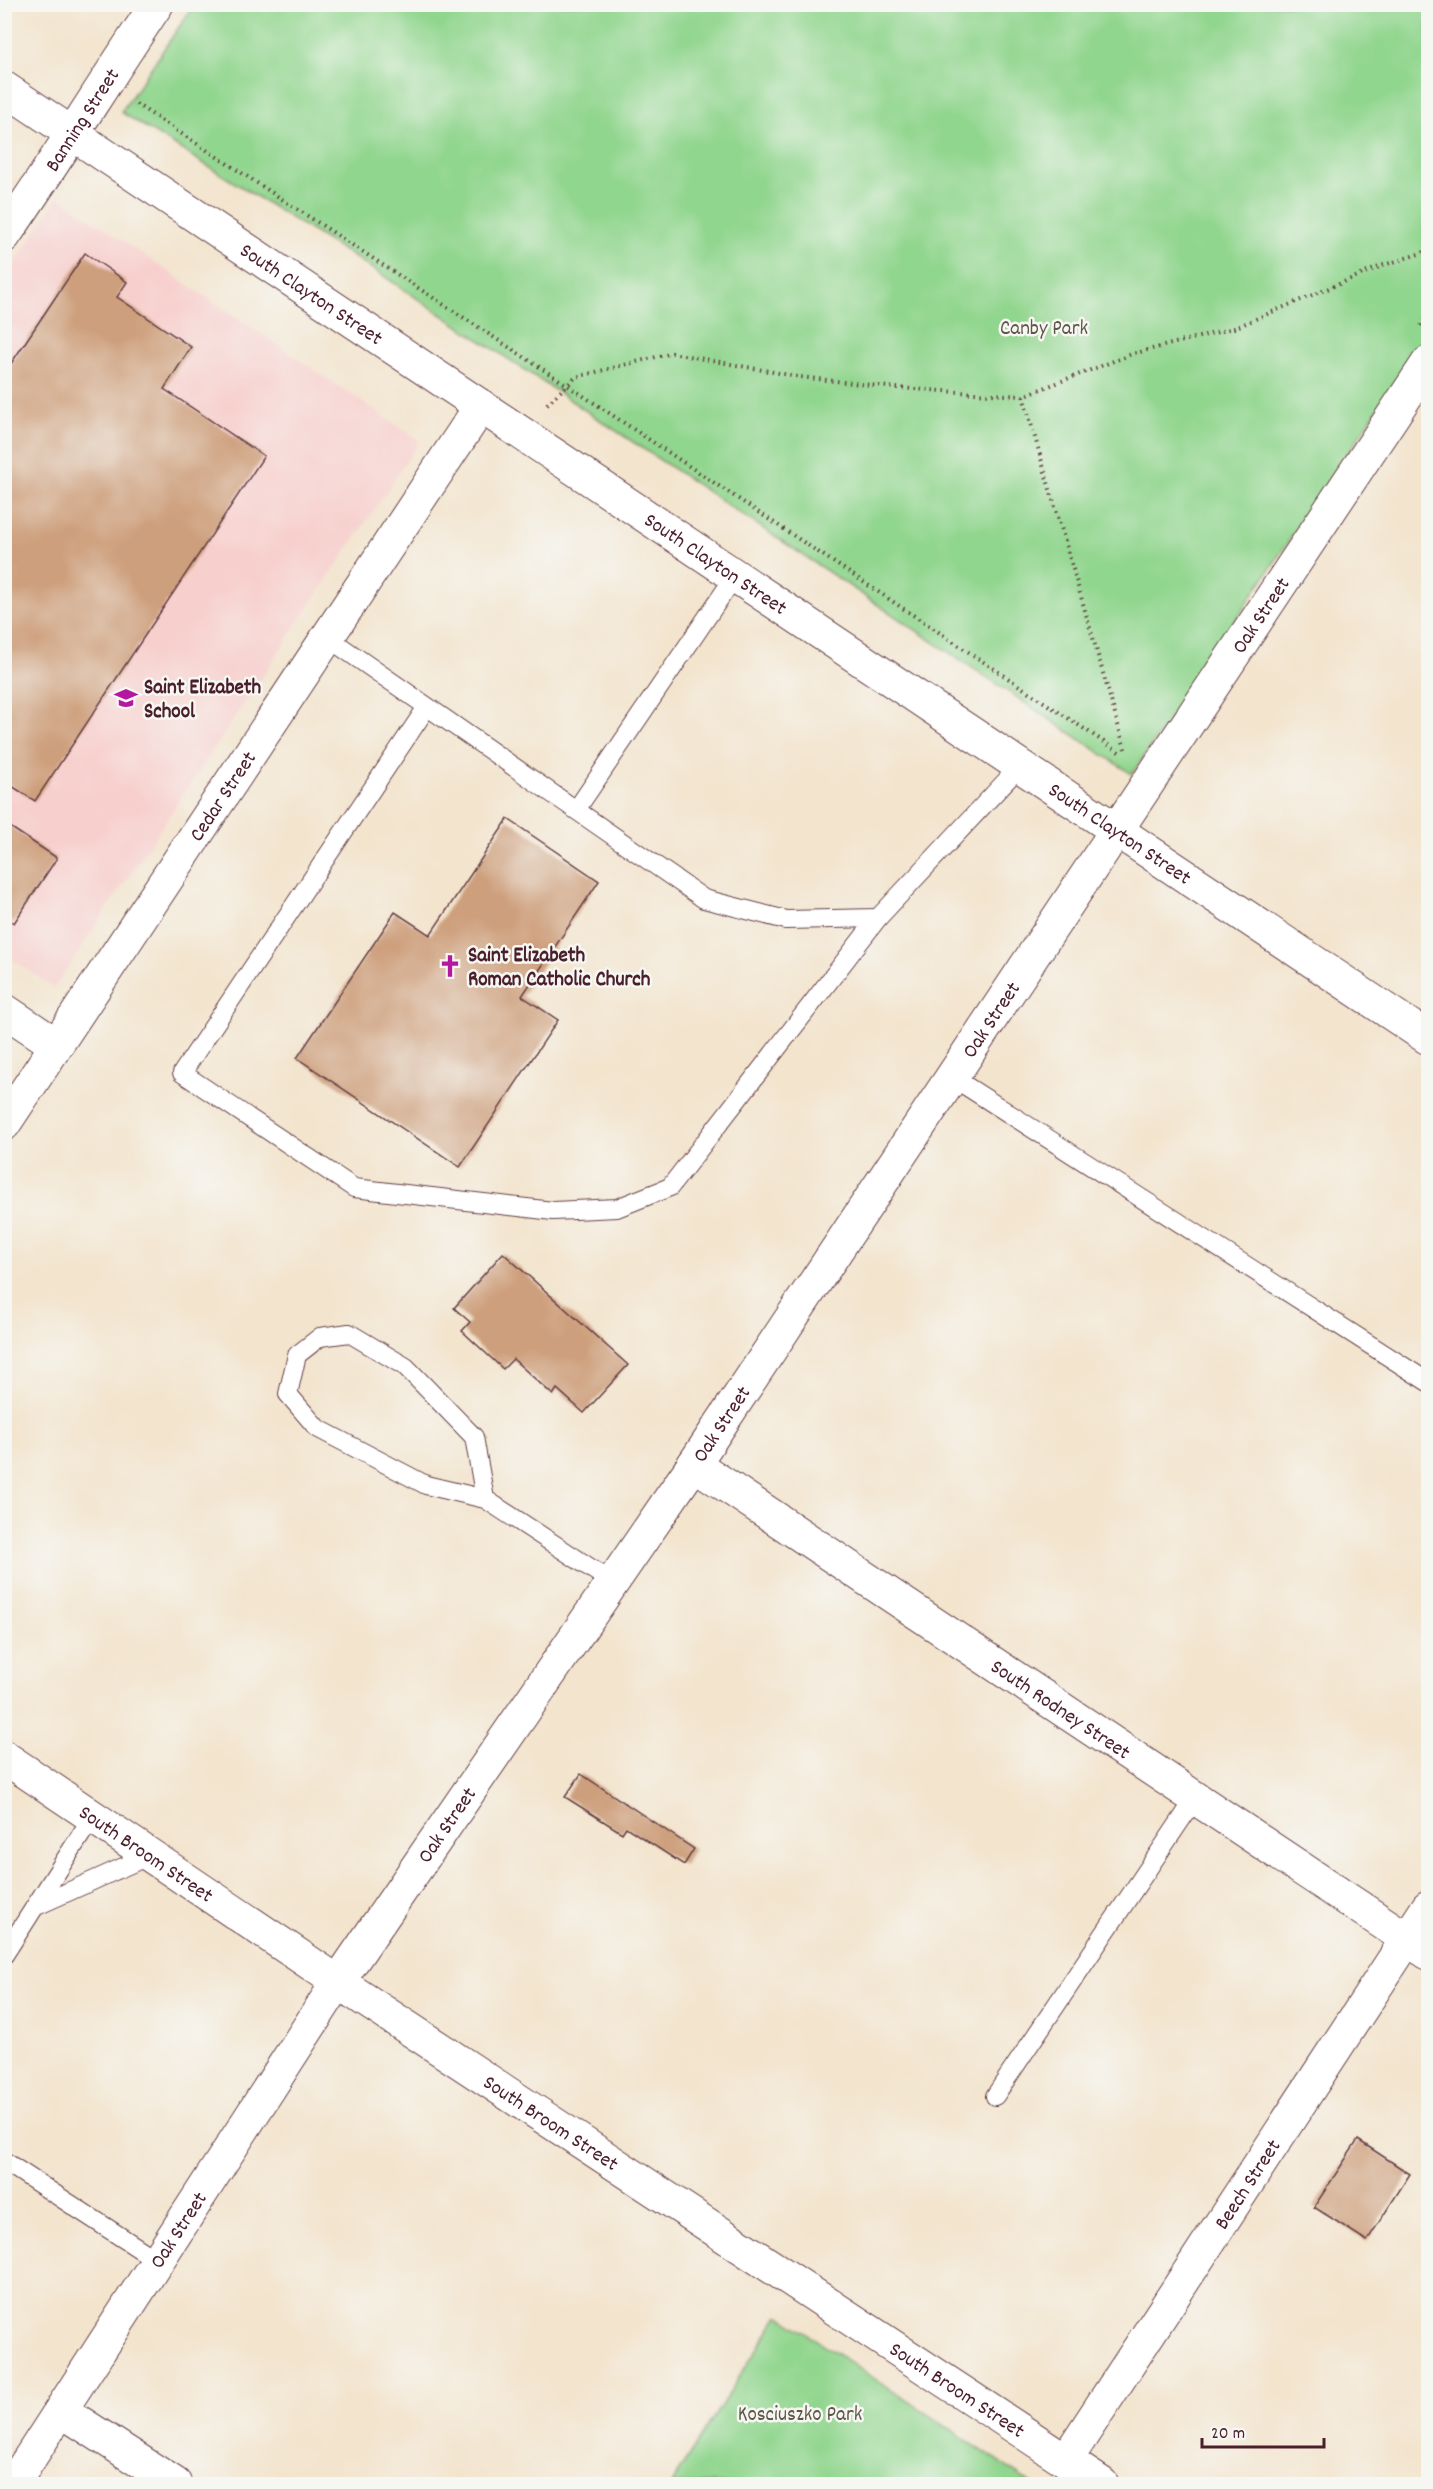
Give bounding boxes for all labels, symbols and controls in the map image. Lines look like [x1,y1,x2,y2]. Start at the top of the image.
street label: Banning Street [39,63,129,179]
street label: South Clayton Street [233,237,388,355]
park label: Canby Park [1000,315,1088,345]
street label: South Clayton Street [637,507,792,624]
street label: Oak Street [1226,572,1299,661]
place label: Saint Elizabeth School [144,674,261,728]
school or university icon: Saint Elizabeth School [113,685,139,711]
street label: Cedar Street [184,746,266,849]
street label: South Clayton Street [1041,777,1196,894]
place label: Saint Elizabeth Roman Catholic Church [468,942,651,996]
church icon: Saint Elizabeth Roman Catholic Church [437,953,463,979]
street label: Oak Street [957,977,1030,1065]
street label: Oak Street [687,1381,760,1470]
street label: South Rodney Street [983,1653,1136,1769]
street label: Oak Street [412,1782,486,1870]
street label: South Broom Street [72,1799,219,1912]
street label: South Broom Street [476,2069,624,2180]
street label: Beech Street [1209,2134,1290,2237]
street label: Oak Street [144,2187,216,2276]
street label: South Broom Street [882,2336,1030,2447]
park label: Kosciuszko Park [738,2401,862,2431]
scale bar [1202,2411,1324,2449]
text: 20 m [1211,2422,1245,2447]

